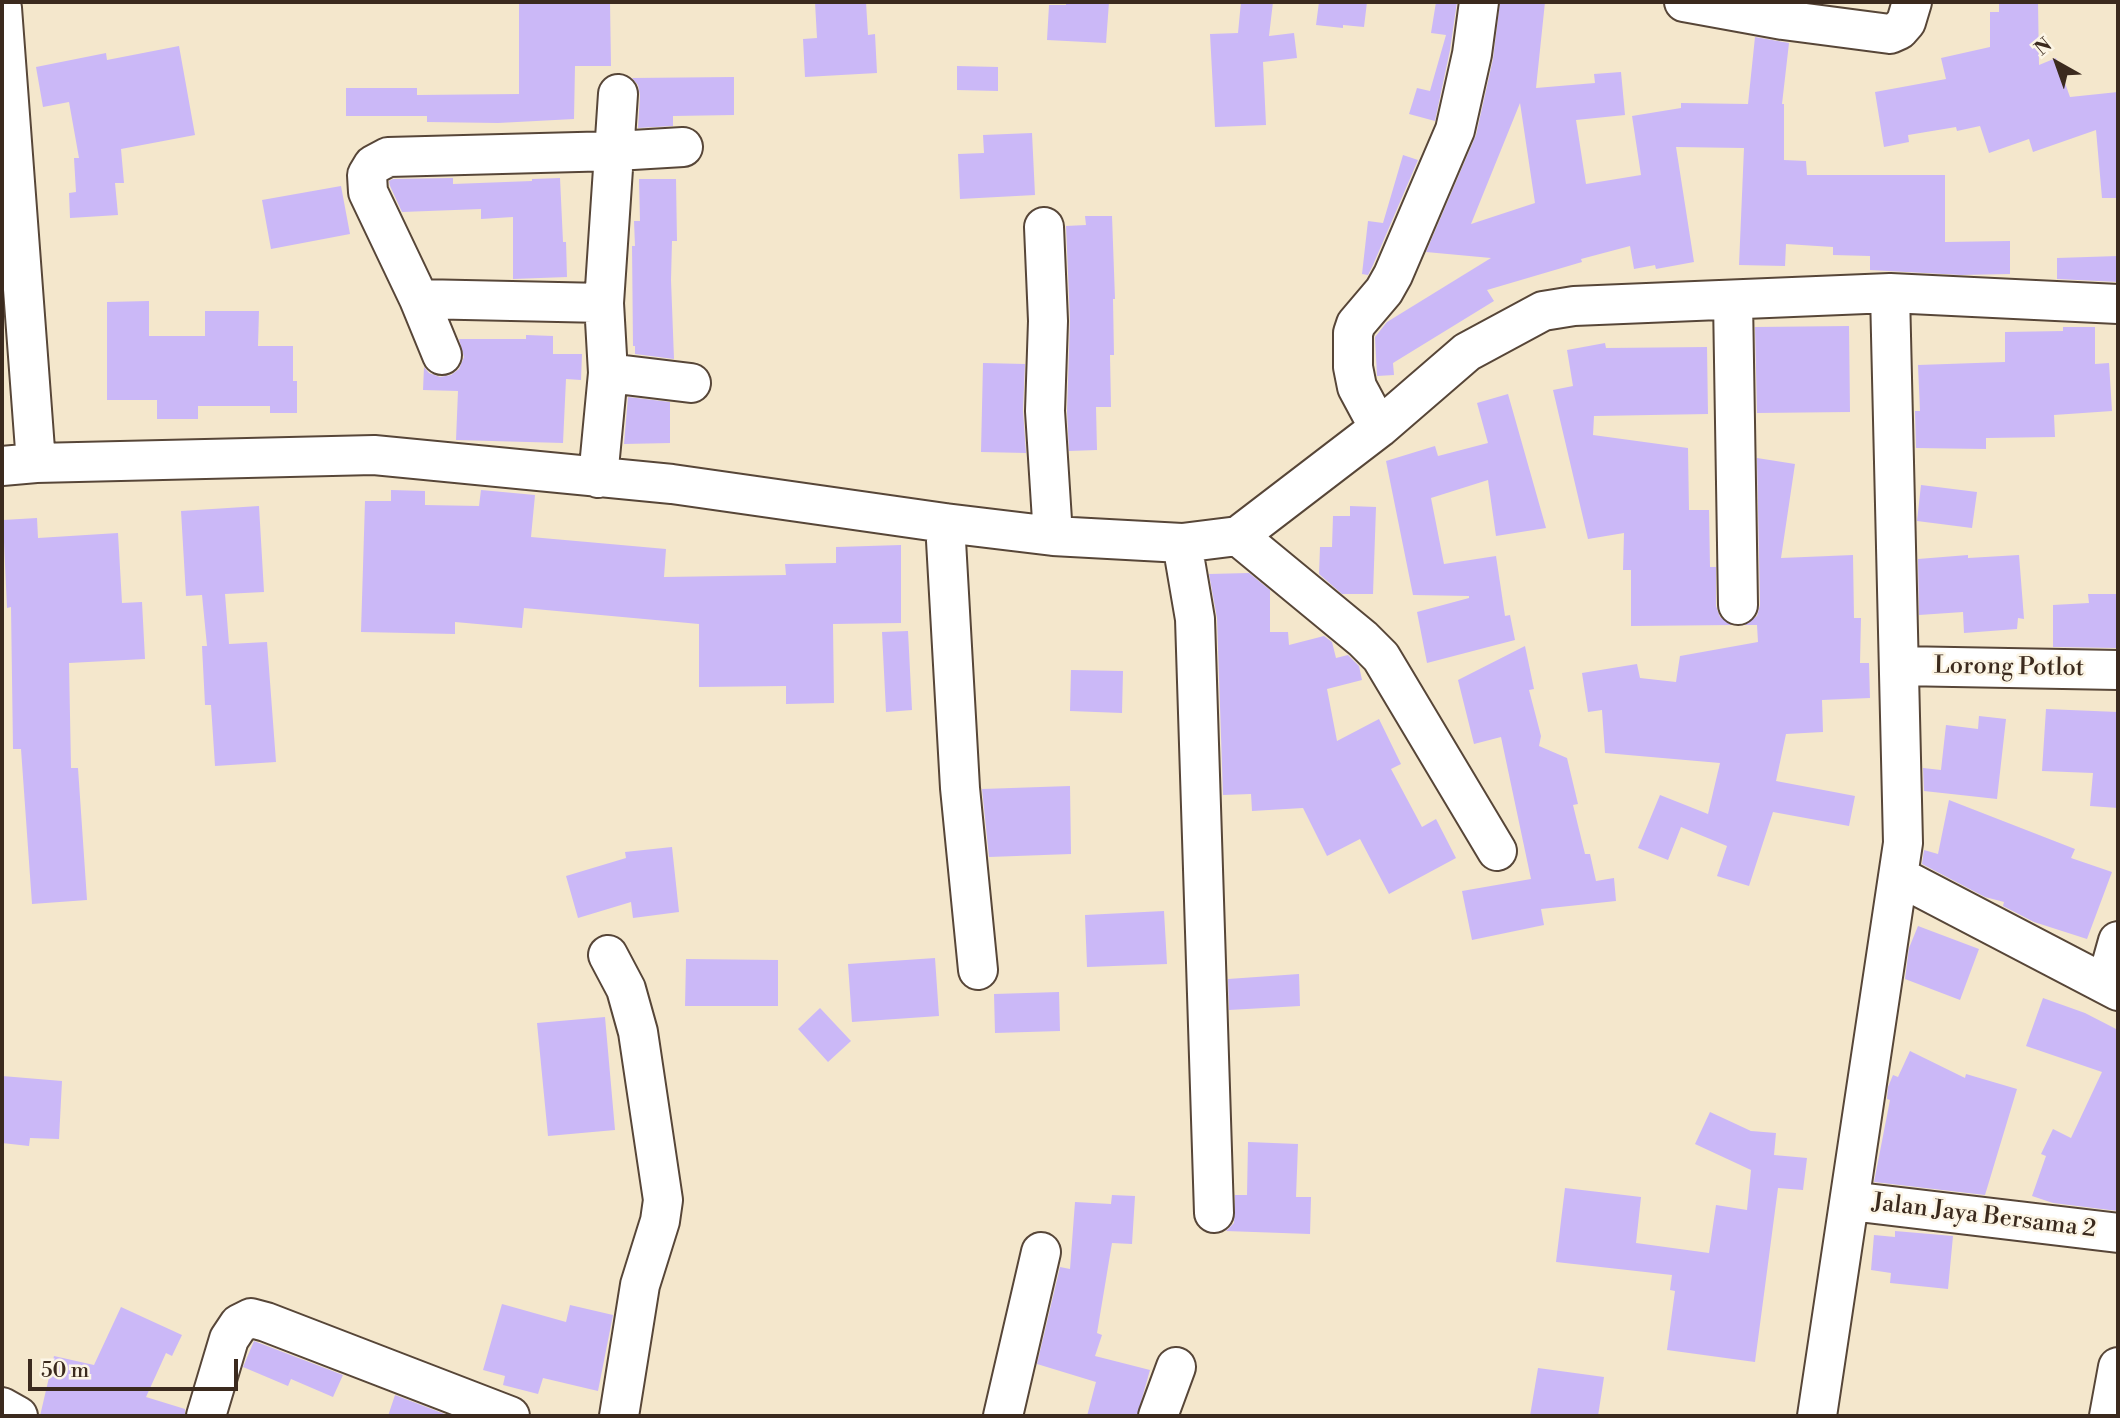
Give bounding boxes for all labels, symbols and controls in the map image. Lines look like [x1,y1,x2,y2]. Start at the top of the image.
north arrow [2022,28,2092,98]
text: N [2030,33,2057,61]
street label: Lorong Potlot [1934,652,2084,684]
street label: Jalan Jaya Bersama 2 [1870,1189,2098,1245]
scale bar [32,1344,242,1388]
text: 50 m [41,1358,89,1384]

